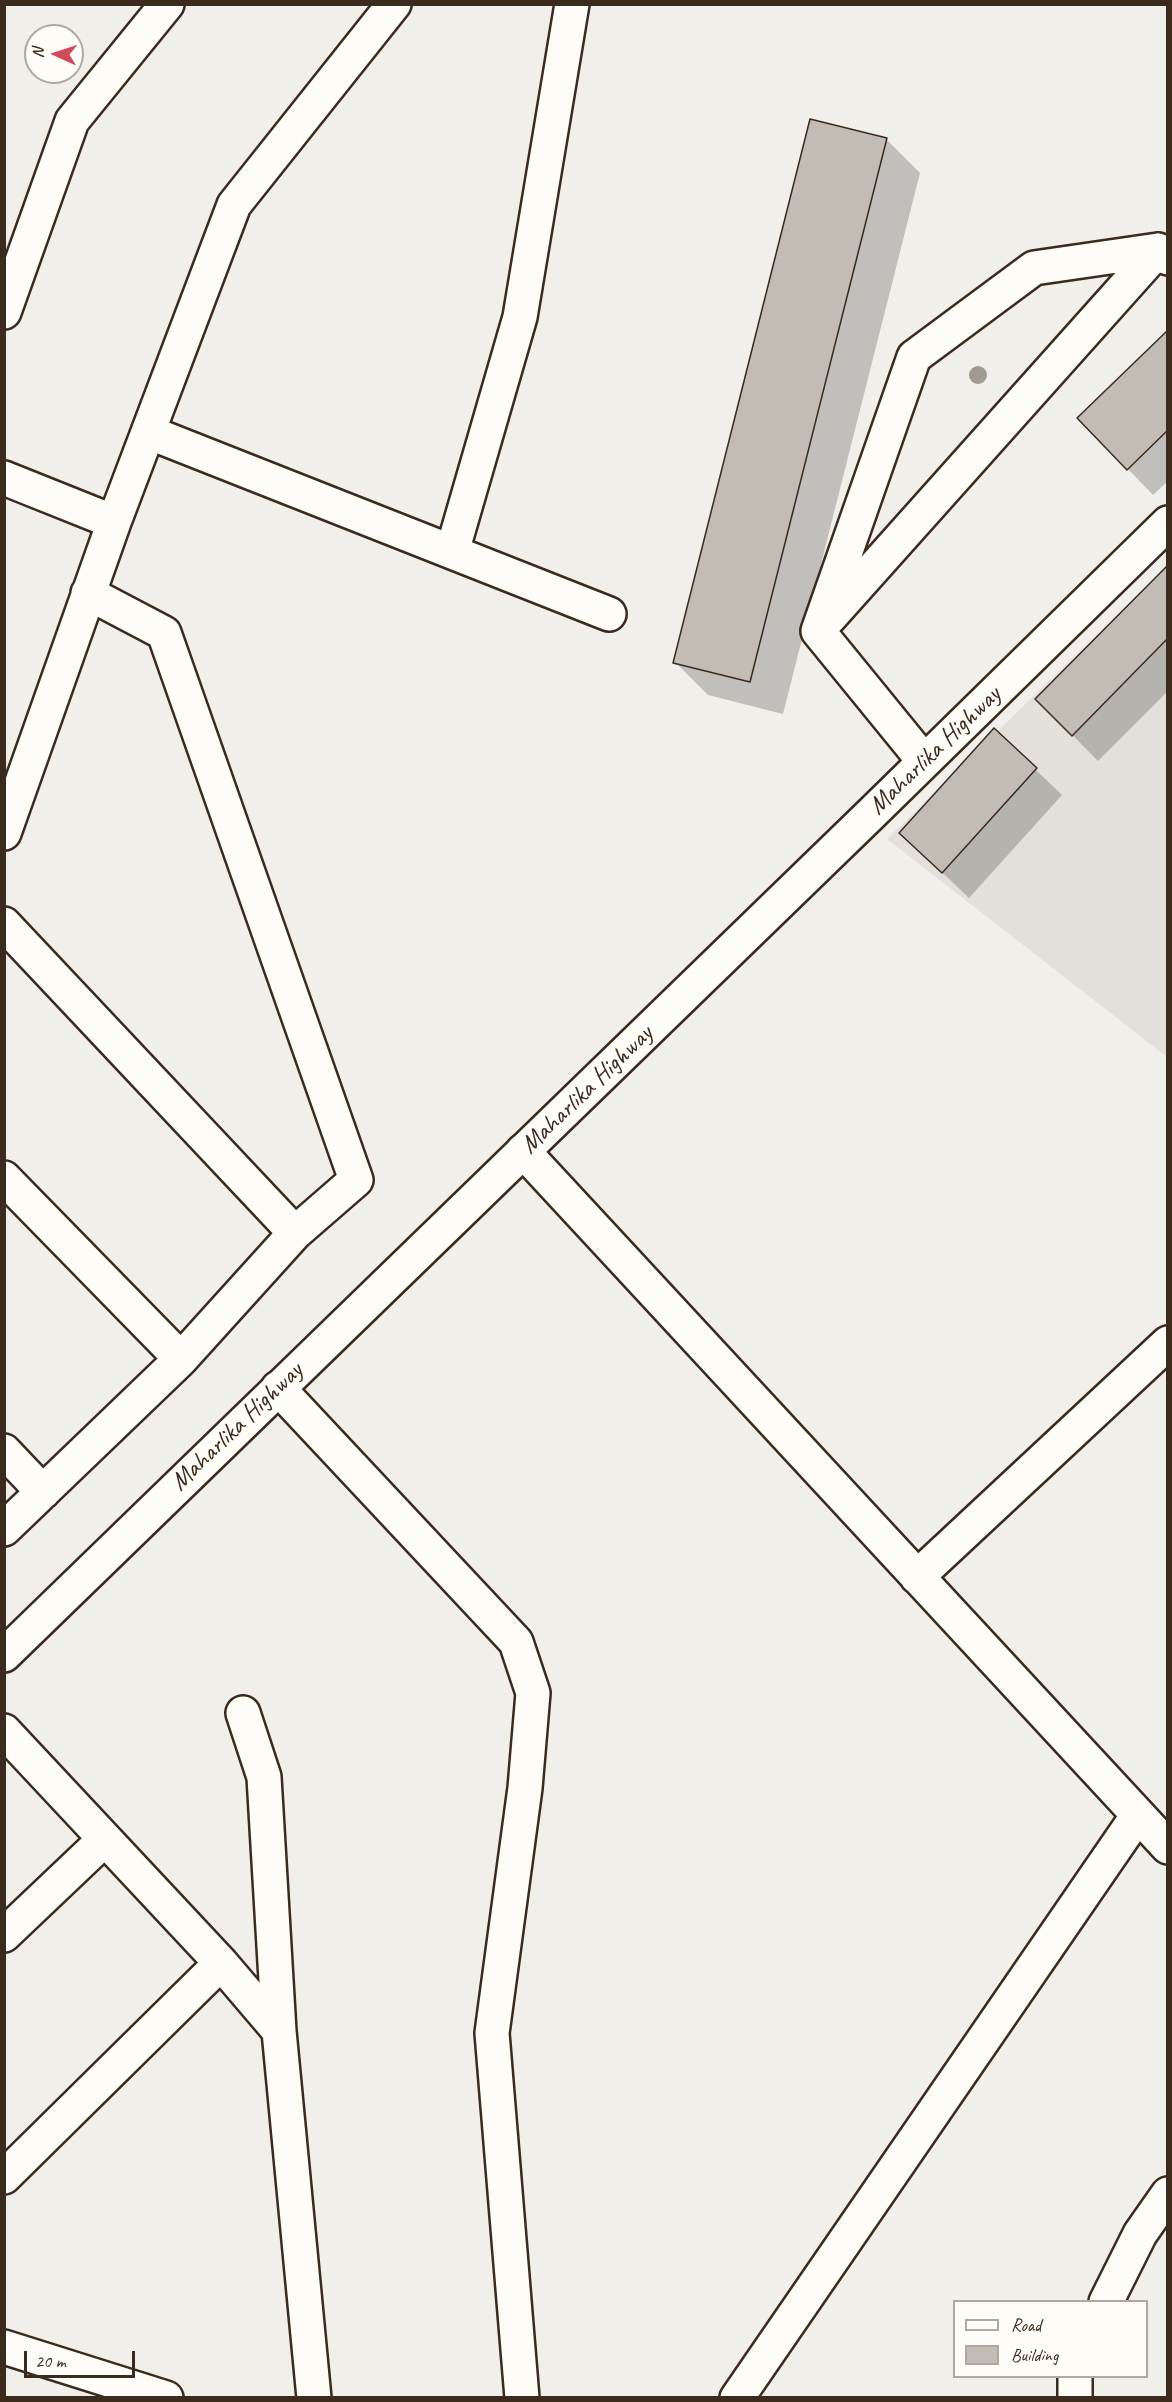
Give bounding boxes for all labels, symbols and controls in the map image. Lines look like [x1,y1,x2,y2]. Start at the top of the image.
north arrow [24,24,84,84]
text: N [28,48,48,59]
street label: Maharlika Highway [862,680,1008,822]
street label: Maharlika Highway [514,1019,660,1161]
street label: Maharlika Highway [164,1356,310,1498]
legend [953,2300,1148,2378]
text: Road [1011,2314,1041,2336]
scale bar [27,2339,138,2377]
text: Building [1011,2344,1058,2366]
text: 20 m [35,2350,66,2372]

